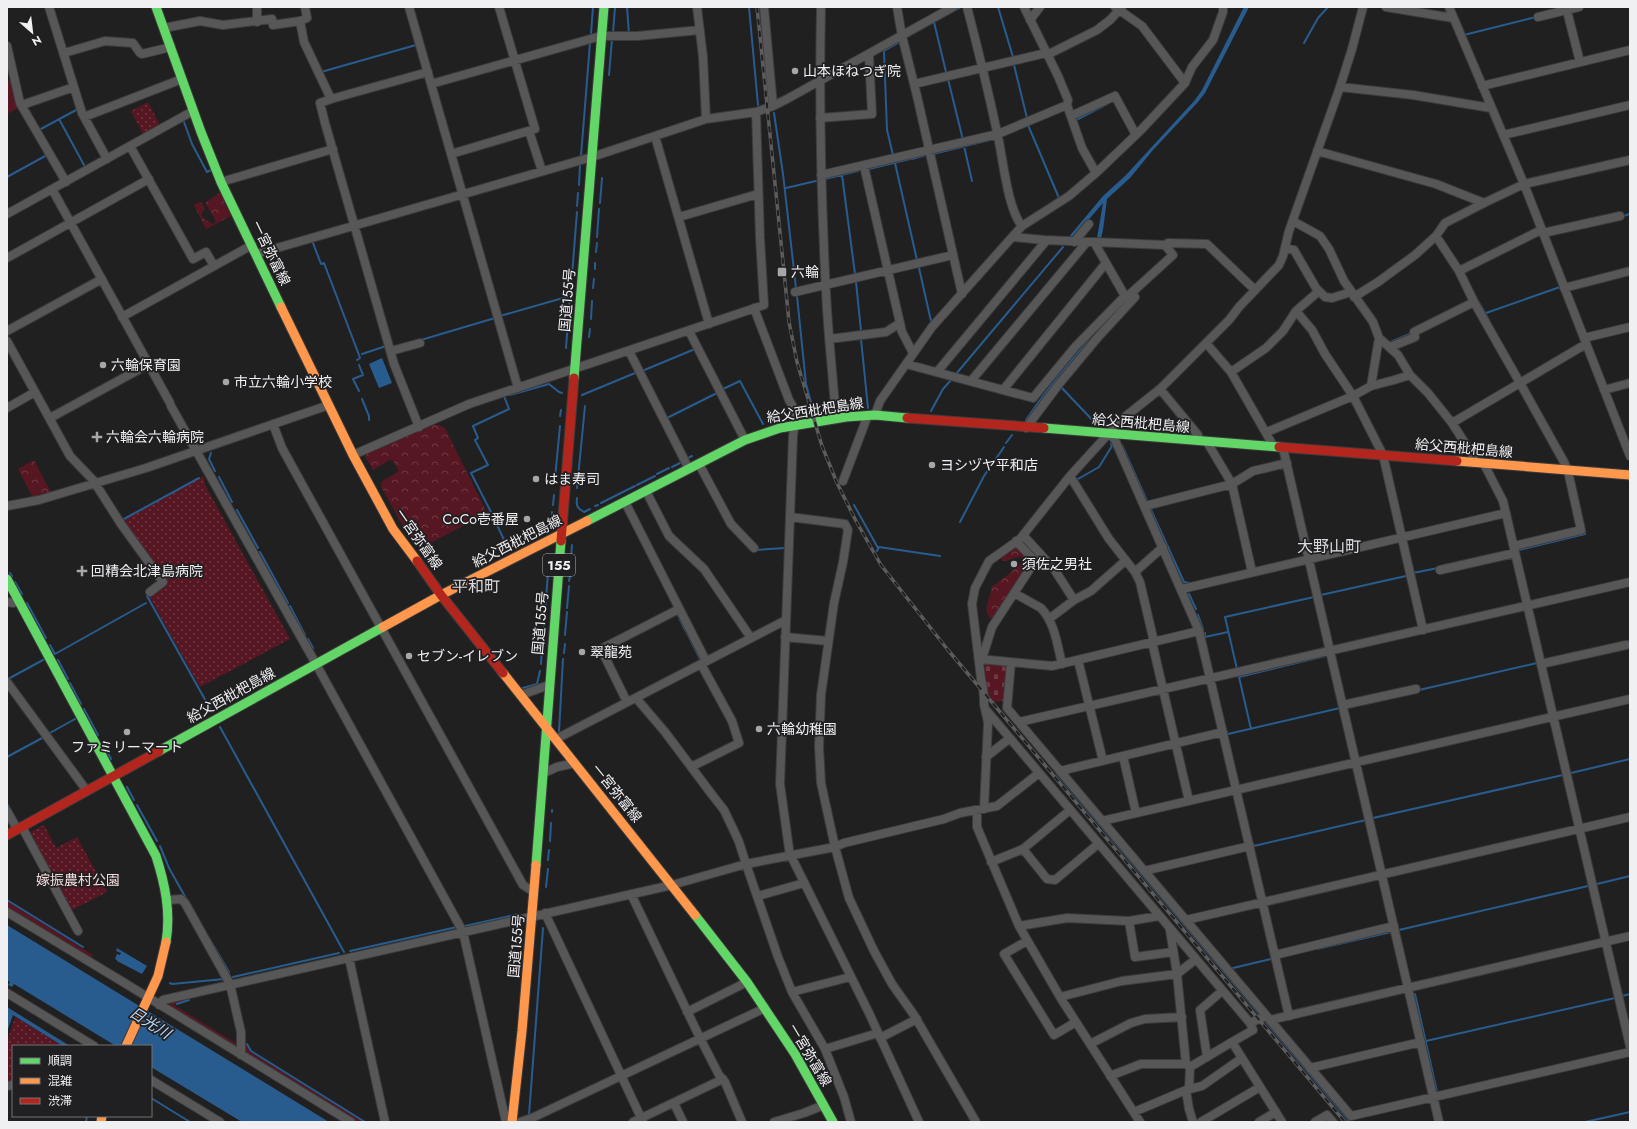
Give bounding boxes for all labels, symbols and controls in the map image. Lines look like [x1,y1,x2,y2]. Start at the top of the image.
north arrow [12,12,52,52]
text: N [29,32,44,50]
place label: 山本ほねつぎ院 [803,61,901,81]
marker: 山本ほねつぎ院 [790,66,800,76]
street label: 一宮弥富線 [247,217,295,289]
place label: 六輪 [791,262,819,282]
marker: 六輪 [776,266,788,278]
street label: 国道155号 [554,267,580,333]
place label: 六輪保育園 [111,355,181,375]
marker: 六輪保育園 [98,360,108,370]
place label: 市立六輪小学校 [234,372,332,392]
marker: 市立六輪小学校 [221,377,231,387]
street label: 給父西枇杷島線 [765,392,865,428]
street label: 給父西枇杷島線 [1091,409,1191,437]
place label: 六輪会六輪病院 [106,427,204,447]
marker: 六輪会六輪病院 [91,431,103,443]
street label: 給父西枇杷島線 [1414,434,1514,462]
place label: ヨシヅヤ平和店 [940,455,1038,475]
marker: ヨシヅヤ平和店 [927,460,937,470]
place label: はま寿司 [544,469,600,489]
marker: はま寿司 [531,474,541,484]
street label: 一宮弥富線 [391,505,447,573]
place label: CoCo壱番屋 [443,509,519,529]
street label: 給父西枇杷島線 [469,510,565,572]
marker: CoCo壱番屋 [522,514,532,524]
district label: 大野山町 [1297,535,1361,558]
road number: 155 [543,554,575,576]
place label: 須佐之男社 [1022,554,1092,574]
marker: 須佐之男社 [1009,559,1019,569]
place label: 回精会北津島病院 [91,561,203,581]
marker: 回精会北津島病院 [76,565,88,577]
district label: 平和町 [452,575,500,598]
street label: 国道155号 [527,590,553,656]
place label: 翠龍苑 [590,642,632,662]
place label: セブン-イレブン [417,646,518,666]
marker: 翠龍苑 [577,647,587,657]
marker: セブン-イレブン [404,651,414,661]
street label: 給父西枇杷島線 [183,662,279,728]
place label: 六輪幼稚園 [767,719,837,739]
marker: 六輪幼稚園 [754,724,764,734]
marker: ファミリーマート [122,727,132,737]
place label: ファミリーマート [71,737,183,757]
street label: 一宮弥富線 [587,760,647,826]
park label: 嫁振農村公園 [36,870,120,890]
street label: 国道155号 [503,913,529,979]
water label: 日光川 [125,1002,177,1045]
street label: 一宮弥富線 [783,1020,837,1090]
legend [12,1045,152,1117]
text: 順調 [48,1052,72,1070]
text: 混雑 [48,1072,72,1090]
text: 渋滞 [48,1092,72,1110]

